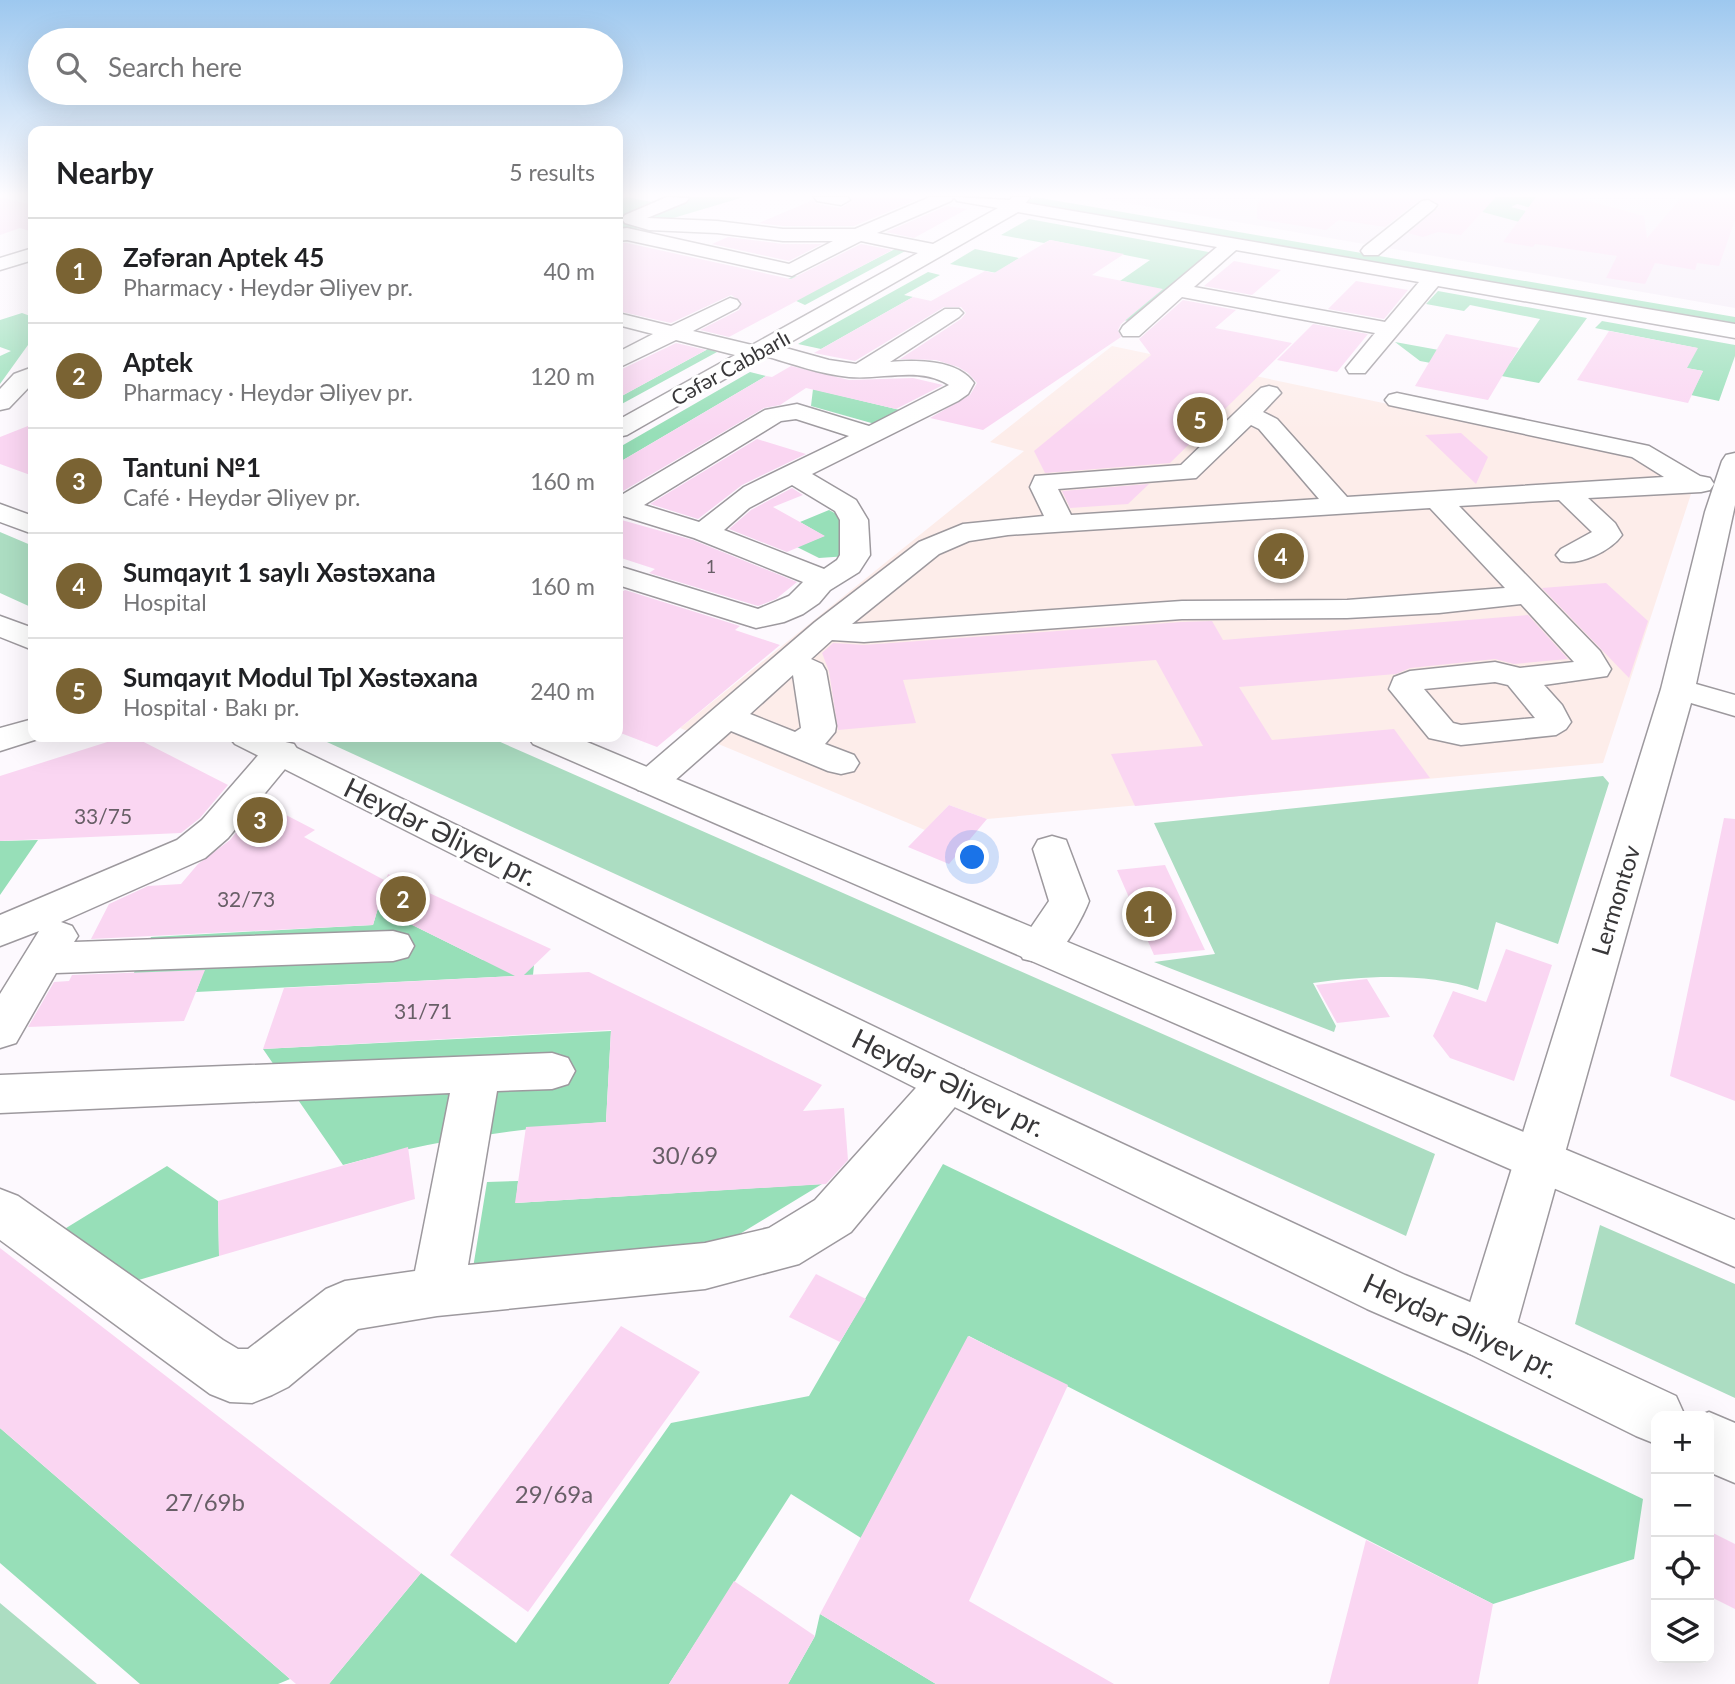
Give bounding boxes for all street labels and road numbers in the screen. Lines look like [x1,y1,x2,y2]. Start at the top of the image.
street label: Cəfər Cabbarlı [666,324,794,410]
street label: Heydər Əliyev pr. [339,770,543,892]
street label: Lermontov [1585,841,1646,959]
street label: Heydər Əliyev pr. [847,1021,1051,1143]
street label: Heydər Əliyev pr. [1358,1265,1564,1385]

